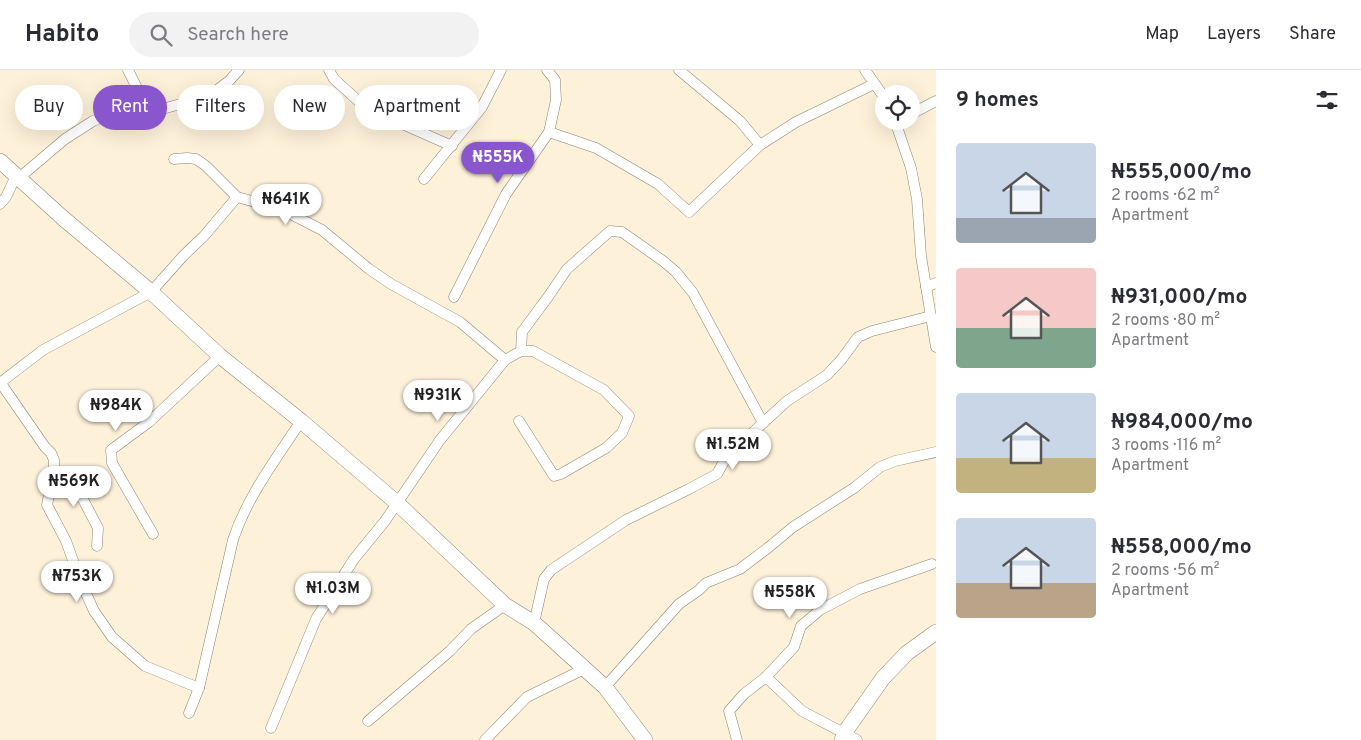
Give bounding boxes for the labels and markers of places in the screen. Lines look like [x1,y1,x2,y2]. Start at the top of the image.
pin: ₦555K [463,142,533,184]
pin: ₦641K [251,184,321,226]
pin: ₦931K [403,380,473,422]
pin: ₦984K [81,390,151,432]
pin: ₦1.52M [692,428,774,471]
pin: ₦569K [39,466,109,508]
pin: ₦753K [42,560,112,603]
pin: ₦1.03M [292,572,374,615]
pin: ₦558K [755,576,825,619]

